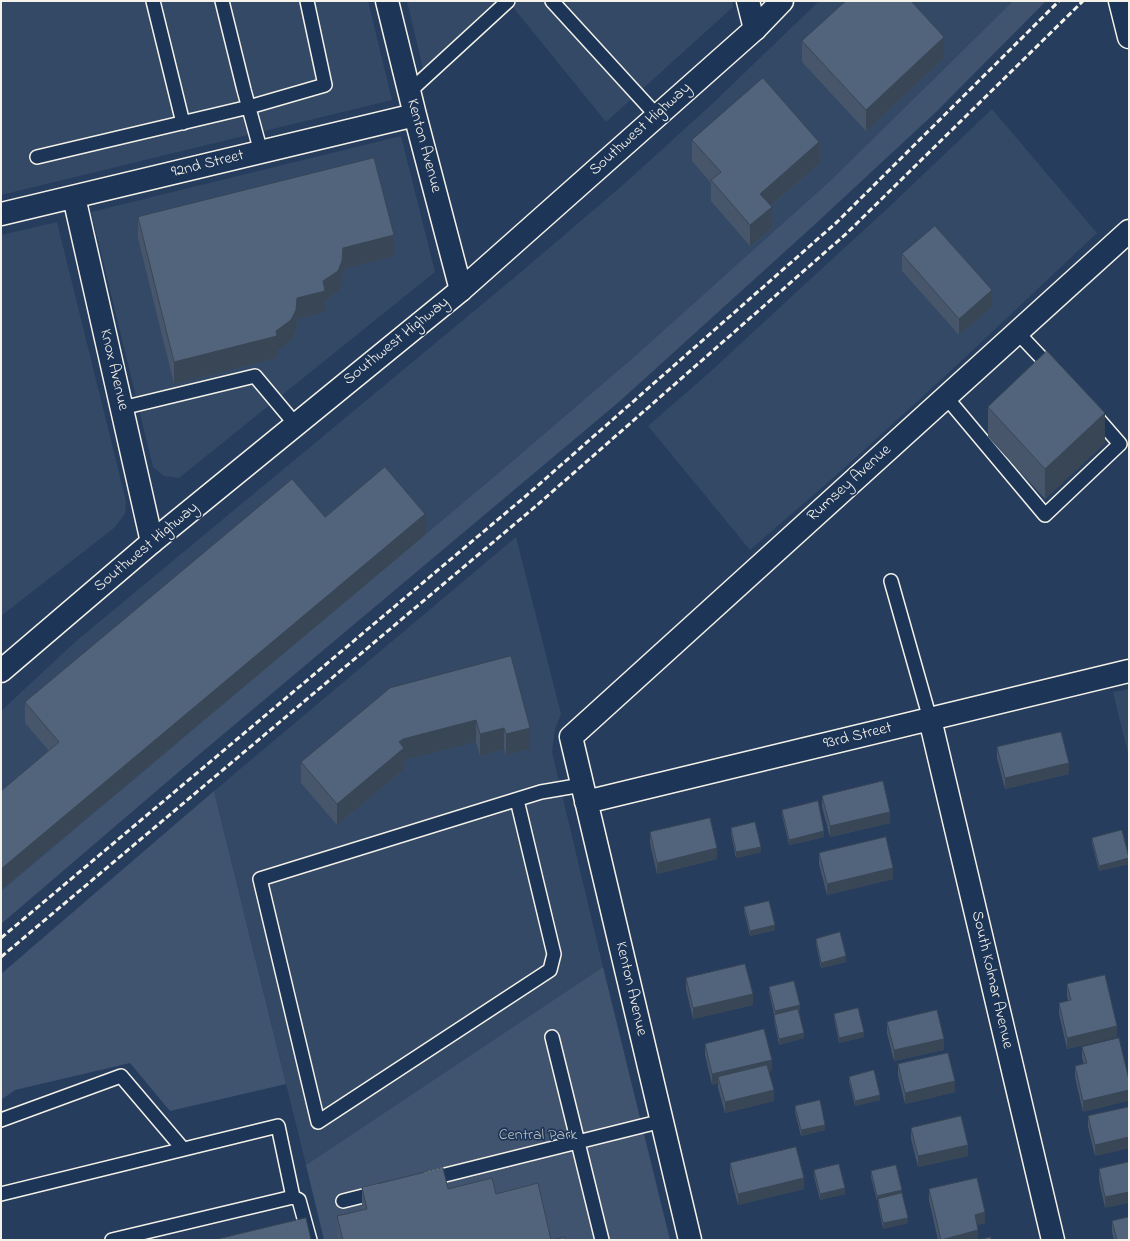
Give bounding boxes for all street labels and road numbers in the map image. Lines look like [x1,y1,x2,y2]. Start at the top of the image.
street label: Southwest Highway [586,79,696,181]
street label: Kenton Avenue [401,97,445,195]
street label: 92nd Street [170,147,246,183]
street label: Southwest Highway [340,294,454,390]
street label: Knox Avenue [94,327,132,413]
street label: Rumsey Avenue [804,441,896,527]
street label: Southwest Highway [91,499,203,597]
street label: 93rd Street [822,719,894,755]
street label: South Kolmar Avenue [966,909,1016,1051]
street label: Kenton Avenue [610,940,650,1038]

